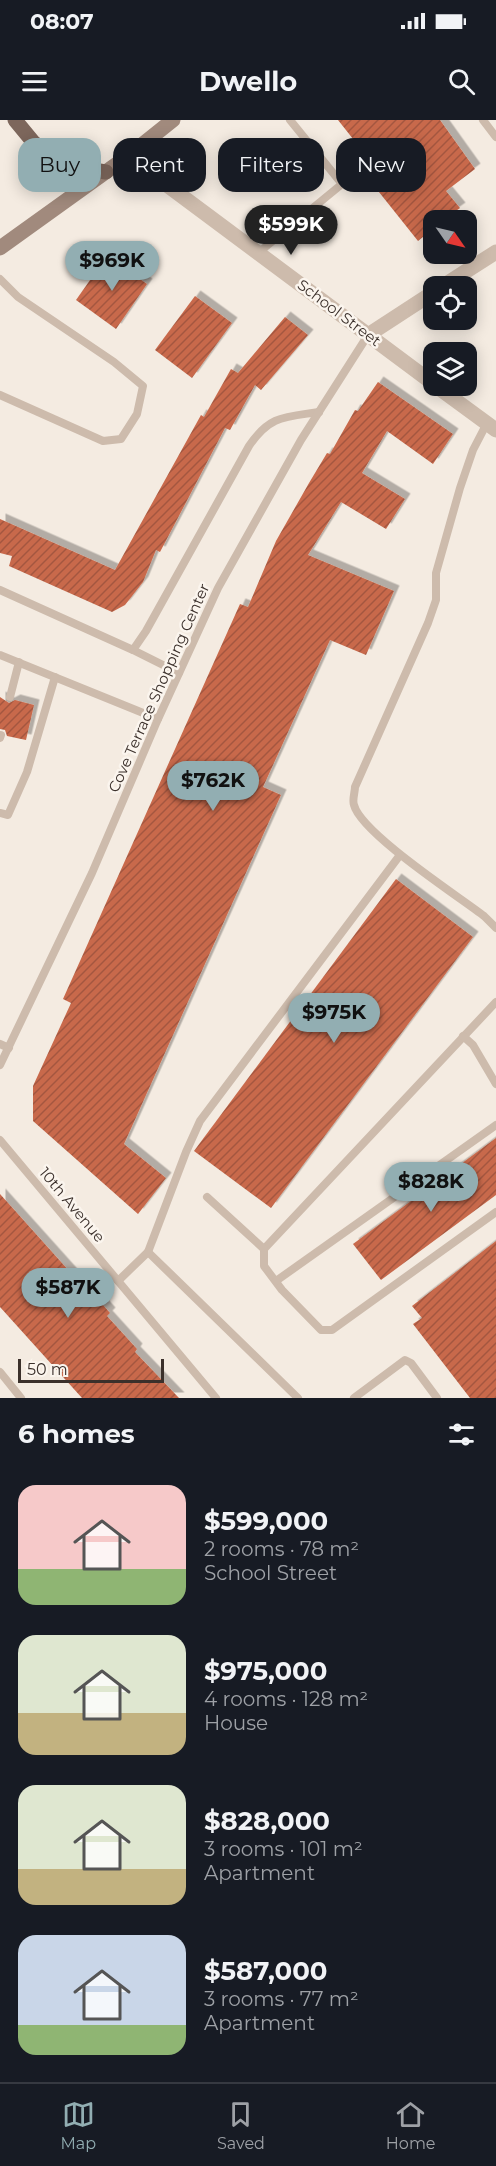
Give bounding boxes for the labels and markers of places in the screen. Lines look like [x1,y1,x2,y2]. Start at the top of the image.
pin: $599K [249,205,333,256]
pin: $969K [70,241,154,292]
pin: $762K [171,761,255,812]
pin: $975K [292,993,376,1044]
pin: $828K [389,1162,473,1213]
pin: $587K [26,1268,110,1319]

